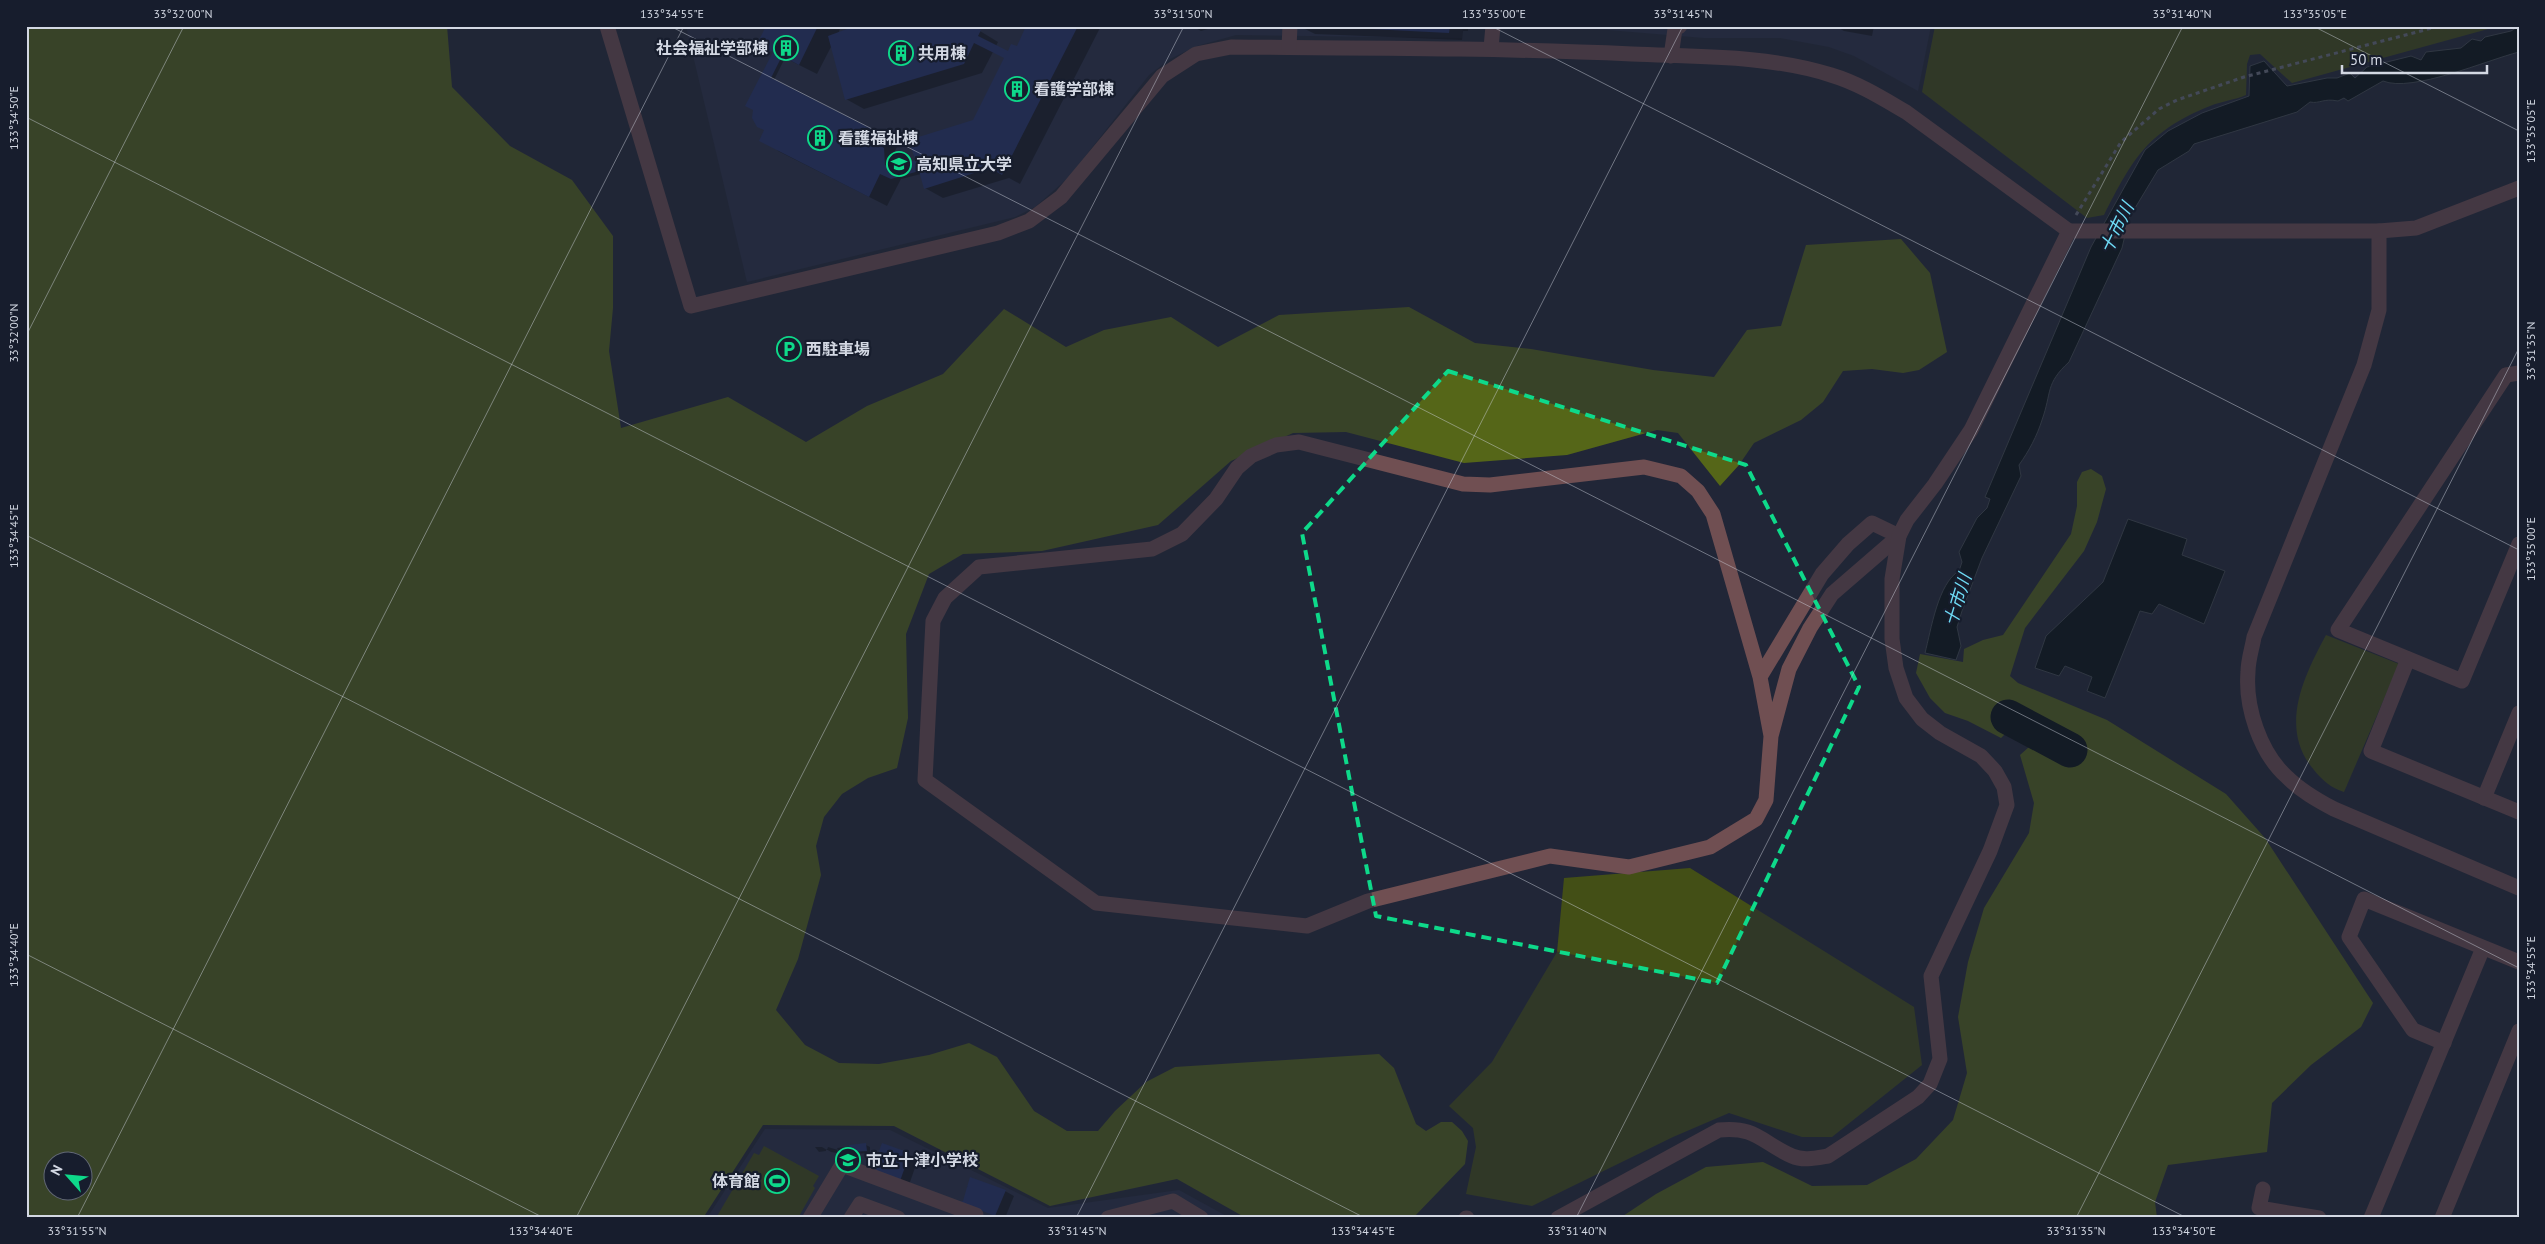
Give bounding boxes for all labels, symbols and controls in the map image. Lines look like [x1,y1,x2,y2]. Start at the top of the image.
text: 33°32'00"N [153,6,213,21]
text: 133°34'55"E [640,6,704,21]
text: 33°31'50"N [1153,6,1213,21]
text: 133°35'00"E [1462,6,1526,21]
text: 33°31'45"N [1653,6,1713,21]
text: 33°31'40"N [2152,6,2212,21]
text: 133°35'05"E [2283,6,2347,21]
building icon: 社会福祉学部棟 [773,35,799,61]
place label: 社会福祉学部棟 [656,38,768,58]
building icon: 共用棟 [888,40,914,66]
scale bar [2342,42,2488,74]
place label: 共用棟 [918,43,966,63]
text: 50 m [2350,50,2383,69]
building icon: 看護学部棟 [1004,76,1030,102]
place label: 看護学部棟 [1034,79,1114,99]
text: 133°34'50"E [6,86,21,150]
text: 133°35'05"E [2523,99,2538,163]
building icon: 看護福祉棟 [807,125,833,151]
place label: 看護福祉棟 [838,128,918,148]
school or university icon: 高知県立大学 [886,151,912,177]
place label: 高知県立大学 [916,154,1012,174]
water label: 十市川 [2094,197,2140,257]
text: 33°32'00"N [6,303,21,363]
text: 33°31'35"N [2523,321,2538,381]
parking icon: 西駐車場 [776,336,802,362]
place label: 西駐車場 [806,339,870,359]
text: 133°34'45"E [6,504,21,568]
text: 133°35'00"E [2523,517,2538,581]
water label: 十市川 [1939,569,1977,629]
text: 133°34'40"E [6,923,21,987]
text: 133°34'55"E [2523,936,2538,1000]
school or university icon: 市立十津小学校 [835,1147,861,1173]
place label: 市立十津小学校 [866,1150,978,1170]
north arrow [42,1152,92,1202]
text: N [46,1162,67,1178]
sports icon: 体育館 [764,1168,790,1194]
place label: 体育館 [712,1171,760,1191]
text: 33°31'55"N [47,1223,107,1238]
text: 133°34'40"E [509,1223,573,1238]
text: 33°31'45"N [1047,1223,1107,1238]
text: 133°34'45"E [1331,1223,1395,1238]
text: 33°31'40"N [1547,1223,1607,1238]
text: 33°31'35"N [2046,1223,2106,1238]
text: 133°34'50"E [2152,1223,2216,1238]

